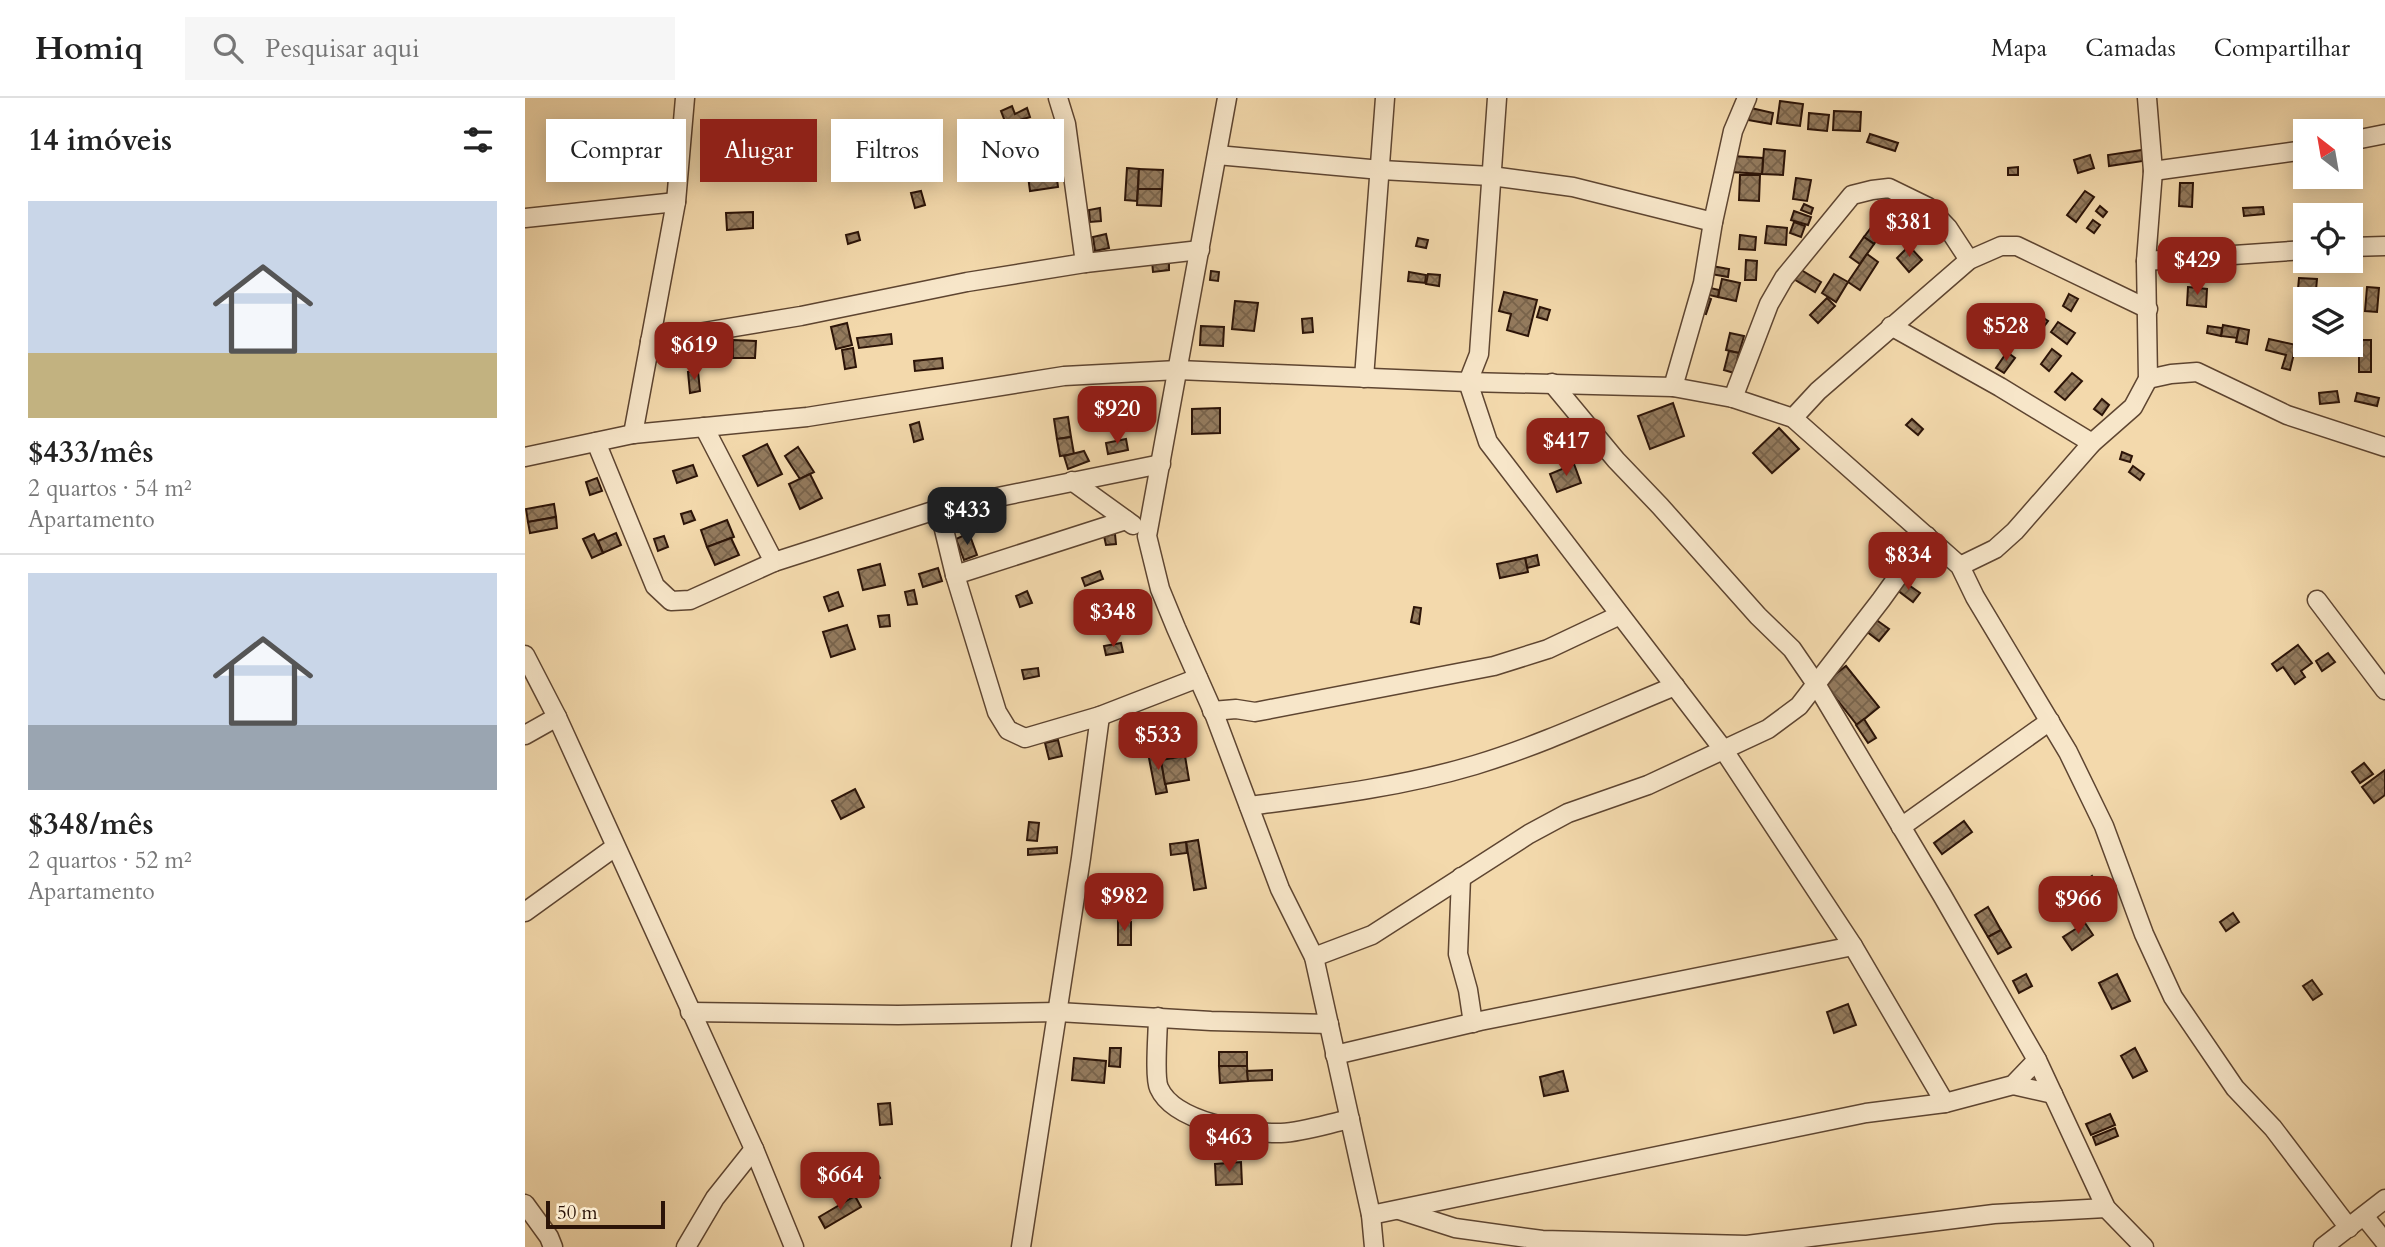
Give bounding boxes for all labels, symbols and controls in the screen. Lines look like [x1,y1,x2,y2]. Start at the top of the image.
search box [185,17,675,80]
text: Homiq [35,26,143,71]
icon: search [209,29,247,67]
text: Pesquisar aqui [265,31,420,66]
text: Mapa [1991,32,2047,65]
text: Camadas [2085,32,2176,65]
text: Compartilhar [2214,32,2350,65]
chip: Comprar [546,119,686,182]
chip: Alugar [700,119,817,182]
chip: Filtros [831,119,943,182]
chip: Novo [957,119,1064,182]
north arrow [2293,119,2363,189]
map controls [2293,119,2363,357]
text: 14 imóveis [28,120,172,161]
icon: filters [459,121,497,159]
pin: $381 [1868,200,1950,259]
button: locate [2293,203,2363,273]
text: $381 [1885,206,1933,237]
pin: $429 [2156,238,2238,297]
text: $429 [2173,244,2221,275]
icon: home [200,246,326,372]
button: layers [2293,287,2363,357]
pin: $528 [1965,303,2047,363]
text: $528 [1982,310,2030,341]
pin: $619 [653,322,735,382]
text: $619 [670,329,718,360]
pin: $920 [1076,386,1158,446]
text: $920 [1093,393,1141,424]
pin: $417 [1525,418,1607,478]
text: $417 [1542,425,1590,456]
text: $433/mês [28,432,154,473]
text: 2 quartos · 54 m² [28,473,192,504]
pin: $433 [926,488,1008,547]
text: $433 [943,494,991,525]
text: Apartamento [28,504,155,535]
pin: $834 [1867,532,1949,592]
text: $834 [1884,539,1932,570]
pin: $348 [1072,589,1154,649]
text: $348 [1089,596,1137,627]
icon: home [200,618,326,744]
pin: $533 [1117,712,1199,772]
text: $533 [1134,719,1182,750]
text: $348/mês [28,804,154,845]
text: 2 quartos · 52 m² [28,845,192,876]
pin: $982 [1083,874,1165,933]
text: Apartamento [28,876,155,907]
pin: $966 [2037,876,2119,936]
text: $982 [1100,880,1148,911]
text: $966 [2054,883,2102,914]
pin: $463 [1188,1114,1270,1174]
text: $463 [1205,1121,1253,1152]
pin: $664 [799,1152,881,1212]
text: $664 [816,1159,864,1190]
scale bar [546,1198,665,1230]
text: 50 m [557,1200,598,1226]

